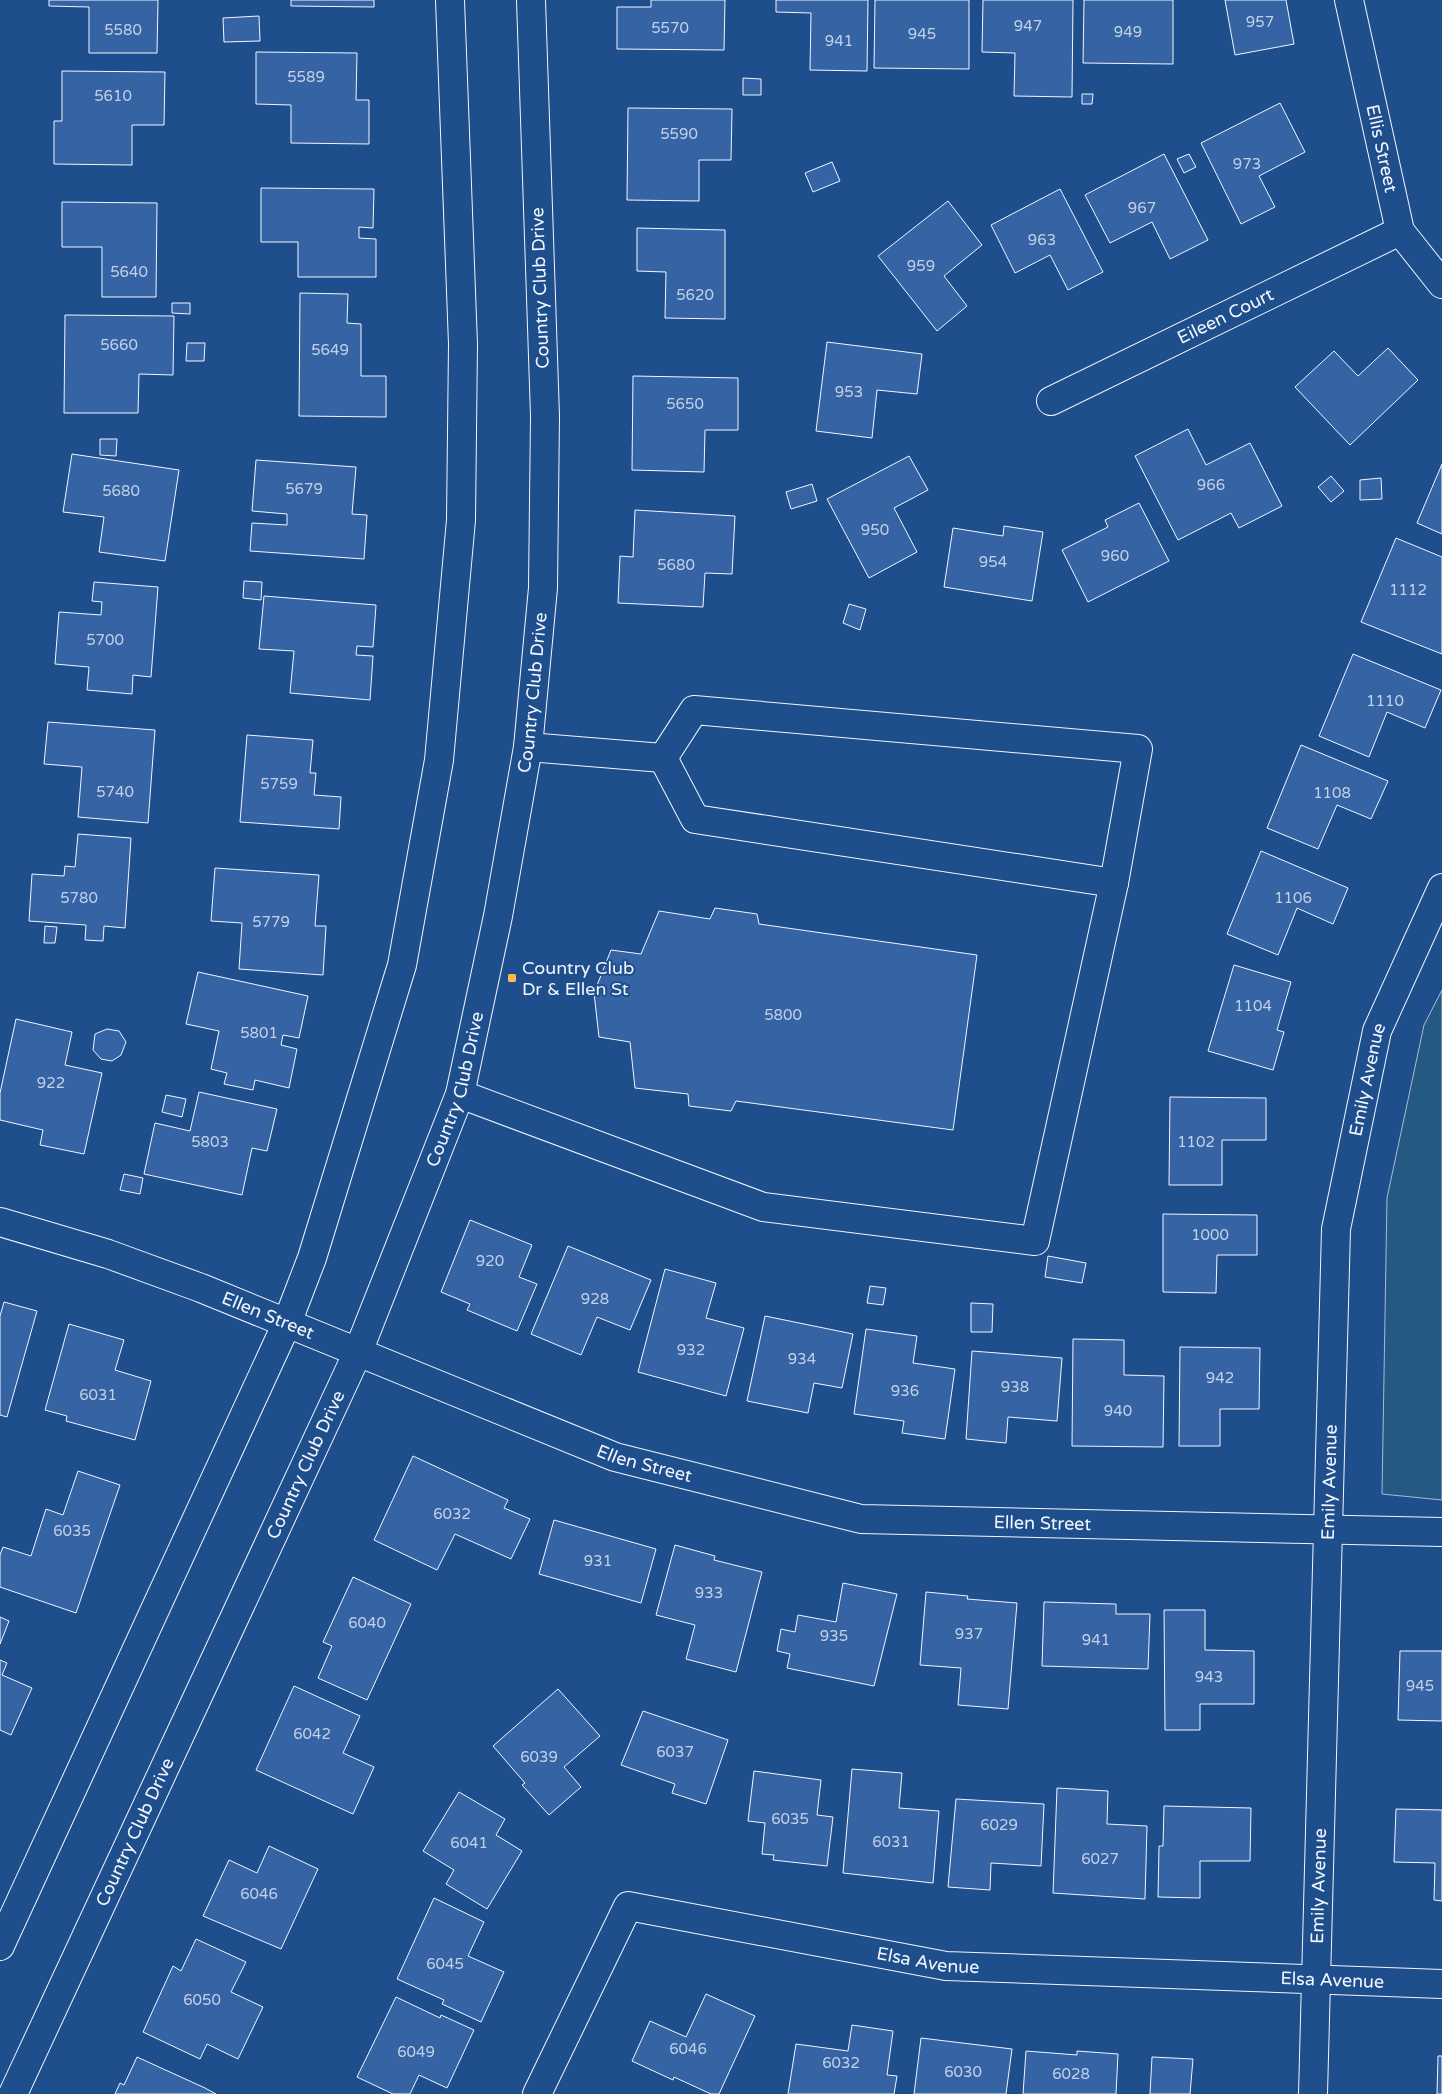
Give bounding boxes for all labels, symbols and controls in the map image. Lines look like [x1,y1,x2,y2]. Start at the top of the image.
house number: 957 [1246,13,1274,31]
house number: 947 [1014,17,1042,35]
house number: 5570 [651,19,689,37]
house number: 5580 [104,21,142,39]
house number: 949 [1114,23,1142,41]
house number: 945 [908,25,936,43]
house number: 941 [825,32,853,50]
house number: 5589 [287,68,325,86]
house number: 5610 [94,87,132,105]
street label: Ellis Street [1361,102,1402,195]
house number: 5590 [660,125,698,143]
house number: 973 [1233,155,1261,173]
house number: 967 [1128,199,1156,217]
street label: Country Club Drive [526,207,554,369]
house number: 963 [1028,231,1056,249]
house number: 959 [907,257,935,275]
house number: 5640 [110,263,148,281]
street label: Eileen Court [1174,283,1277,349]
house number: 5620 [676,286,714,304]
house number: 5660 [100,336,138,354]
house number: 5649 [311,341,349,359]
house number: 953 [835,383,863,401]
house number: 5650 [666,395,704,413]
house number: 966 [1197,476,1225,494]
house number: 5679 [285,480,323,498]
house number: 5680 [102,482,140,500]
house number: 950 [861,521,889,539]
house number: 960 [1101,547,1129,565]
house number: 954 [979,553,1007,571]
house number: 5680 [657,556,695,574]
house number: 1112 [1389,581,1427,599]
street label: Country Club Drive [513,611,552,775]
house number: 5700 [86,631,124,649]
house number: 1110 [1366,692,1404,710]
house number: 5759 [260,775,298,793]
house number: 5740 [96,783,134,801]
house number: 1108 [1313,784,1351,802]
house number: 5780 [60,889,98,907]
house number: 1106 [1274,889,1312,907]
house number: 5779 [252,913,290,931]
place label: Country Club Dr & Ellen St [522,957,634,1000]
marker: Country Club Dr & Ellen St [506,972,518,984]
house number: 1104 [1234,997,1272,1015]
house number: 5800 [764,1006,802,1024]
street label: Country Club Drive [421,1010,488,1170]
street label: Emily Avenue [1344,1019,1390,1138]
house number: 5801 [240,1024,278,1042]
house number: 922 [37,1074,65,1092]
house number: 5803 [191,1133,229,1151]
house number: 1102 [1177,1133,1215,1151]
house number: 1000 [1191,1226,1229,1244]
house number: 920 [476,1252,504,1270]
street label: Ellen Street [219,1287,318,1344]
house number: 928 [581,1290,609,1308]
house number: 932 [677,1341,705,1359]
house number: 934 [788,1350,816,1368]
house number: 942 [1206,1369,1234,1387]
house number: 938 [1001,1378,1029,1396]
house number: 936 [891,1382,919,1400]
house number: 6031 [79,1386,117,1404]
street label: Country Club Drive [262,1387,350,1543]
house number: 940 [1104,1402,1132,1420]
street label: Emily Avenue [1317,1424,1342,1540]
street label: Ellen Street [593,1440,694,1487]
house number: 6032 [433,1505,471,1523]
street label: Ellen Street [993,1511,1092,1535]
house number: 6035 [53,1522,91,1540]
house number: 931 [584,1552,612,1570]
house number: 933 [695,1584,723,1602]
house number: 6040 [348,1614,386,1632]
house number: 937 [955,1625,983,1643]
house number: 935 [820,1627,848,1645]
house number: 941 [1082,1631,1110,1649]
house number: 943 [1195,1668,1223,1686]
house number: 945 [1406,1677,1434,1695]
house number: 6042 [293,1725,331,1743]
house number: 6037 [656,1743,694,1761]
house number: 6039 [520,1748,558,1766]
street label: Country Club Drive [91,1754,179,1910]
house number: 6035 [771,1810,809,1828]
house number: 6029 [980,1816,1018,1834]
street label: Emily Avenue [1306,1828,1331,1944]
house number: 6031 [872,1833,910,1851]
house number: 6041 [450,1834,488,1852]
house number: 6027 [1081,1850,1119,1868]
house number: 6046 [240,1885,278,1903]
street label: Elsa Avenue [875,1942,980,1978]
house number: 6045 [426,1955,464,1973]
street label: Elsa Avenue [1280,1967,1385,1993]
house number: 6050 [183,1991,221,2009]
house number: 6046 [669,2040,707,2058]
house number: 6049 [397,2043,435,2061]
house number: 6032 [822,2054,860,2072]
house number: 6030 [944,2063,982,2081]
house number: 6028 [1052,2065,1090,2083]

